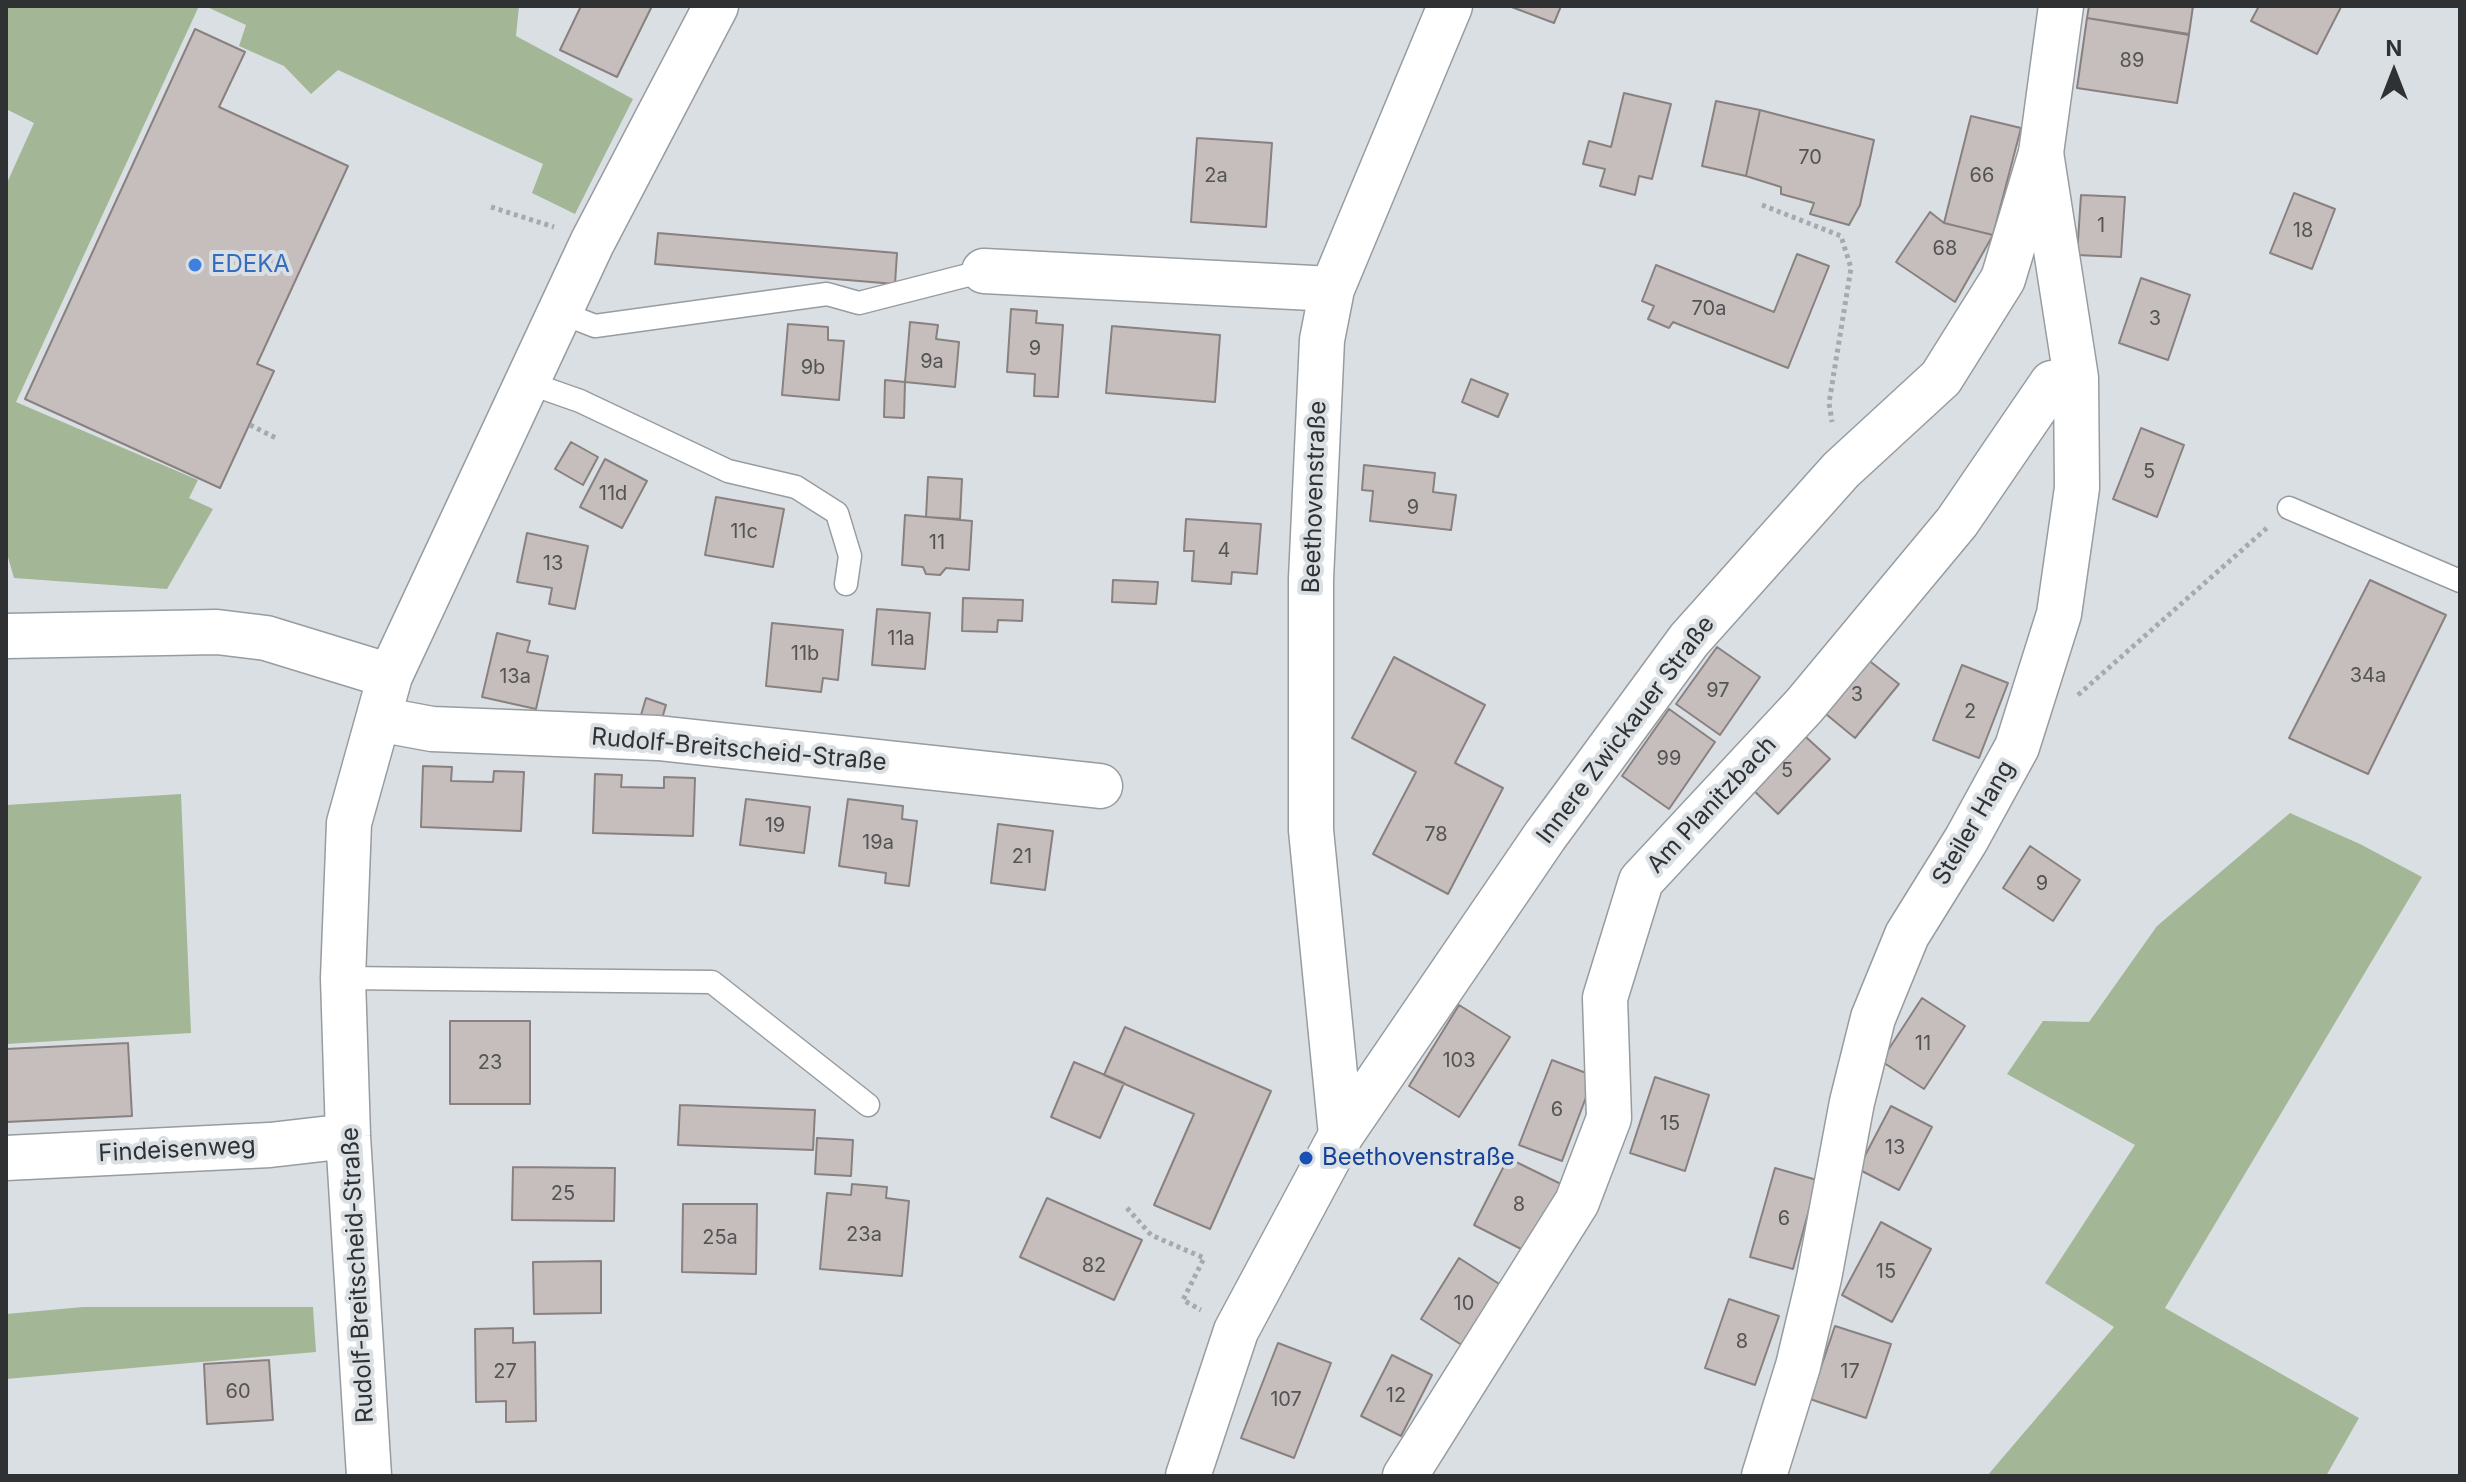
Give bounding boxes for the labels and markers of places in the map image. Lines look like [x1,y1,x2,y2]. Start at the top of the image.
place label: EDEKA [211,251,290,279]
marker: EDEKA [186,256,204,274]
place label: Beethovenstraße [1322,1144,1515,1172]
marker: Beethovenstraße [1297,1149,1315,1167]

